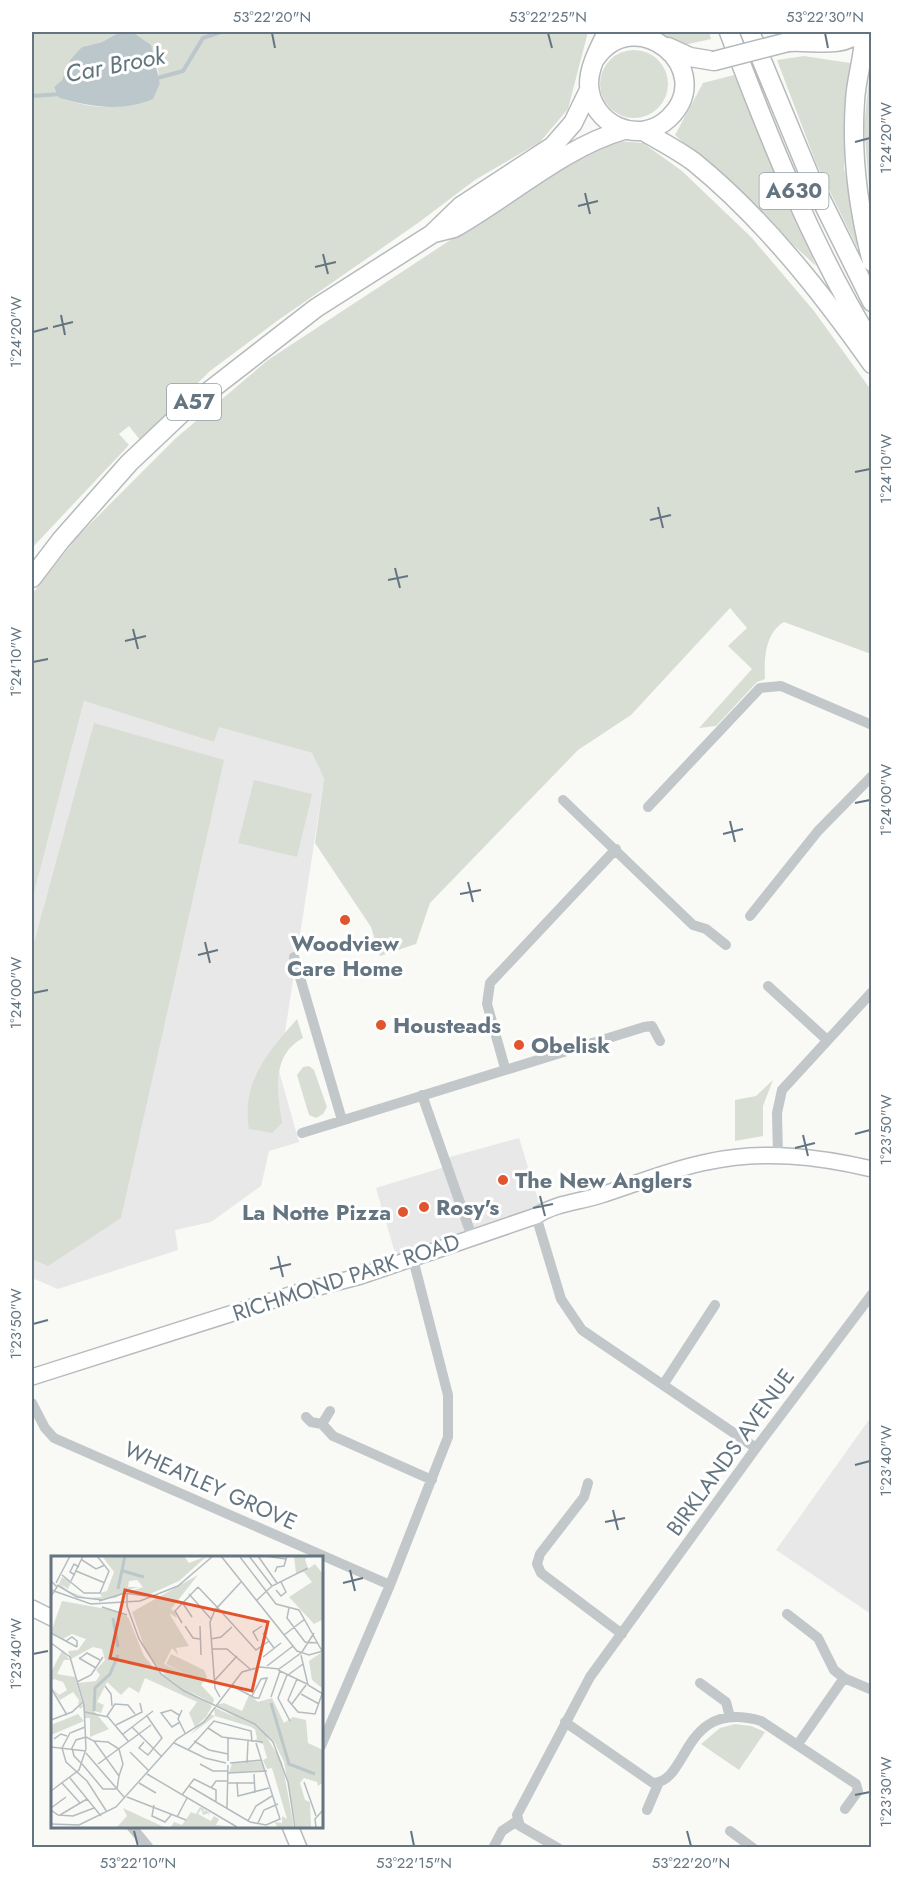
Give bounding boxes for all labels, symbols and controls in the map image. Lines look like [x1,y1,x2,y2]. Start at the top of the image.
text: 53°22'20"N [233,6,311,28]
text: 53°22'25"N [509,6,587,28]
text: 53°22'30"N [786,6,864,28]
water label: Car Brook [62,37,169,91]
text: 1°24'20"W [875,102,897,174]
road number: A630 [760,173,828,209]
text: 1°24'20"W [5,296,27,368]
road number: A57 [167,384,221,420]
text: 1°24'10"W [875,434,897,504]
text: 1°24'10"W [5,627,27,697]
text: 1°24'00"W [875,764,897,836]
marker: Woodview Care Home [338,913,352,927]
place label: Woodview Care Home [287,927,403,984]
text: 1°24'00"W [5,957,27,1029]
place label: Housteads [393,1009,501,1041]
marker: Housteads [374,1018,388,1032]
place label: Obelisk [531,1029,610,1061]
marker: Obelisk [512,1038,526,1052]
text: 1°23'50"W [875,1094,897,1166]
place label: The New Anglers [515,1164,692,1196]
marker: The New Anglers [496,1173,510,1187]
place label: Rosy's [436,1191,499,1223]
place label: La Notte Pizza [242,1196,391,1228]
marker: Rosy's [417,1200,431,1214]
marker: La Notte Pizza [396,1205,410,1219]
street label: RICHMOND PARK ROAD [228,1225,464,1329]
text: 1°23'50"W [5,1288,27,1360]
street label: BIRKLANDS AVENUE [658,1362,802,1542]
text: 1°23'40"W [875,1425,897,1497]
street label: WHEATLEY GROVE [119,1432,303,1538]
inset map [51,1556,322,1828]
text: 1°23'40"W [5,1618,27,1690]
text: 1°23'30"W [875,1756,897,1827]
text: 53°22'10"N [100,1852,176,1874]
text: 53°22'15"N [376,1852,452,1874]
text: 53°22'20"N [652,1852,730,1874]

